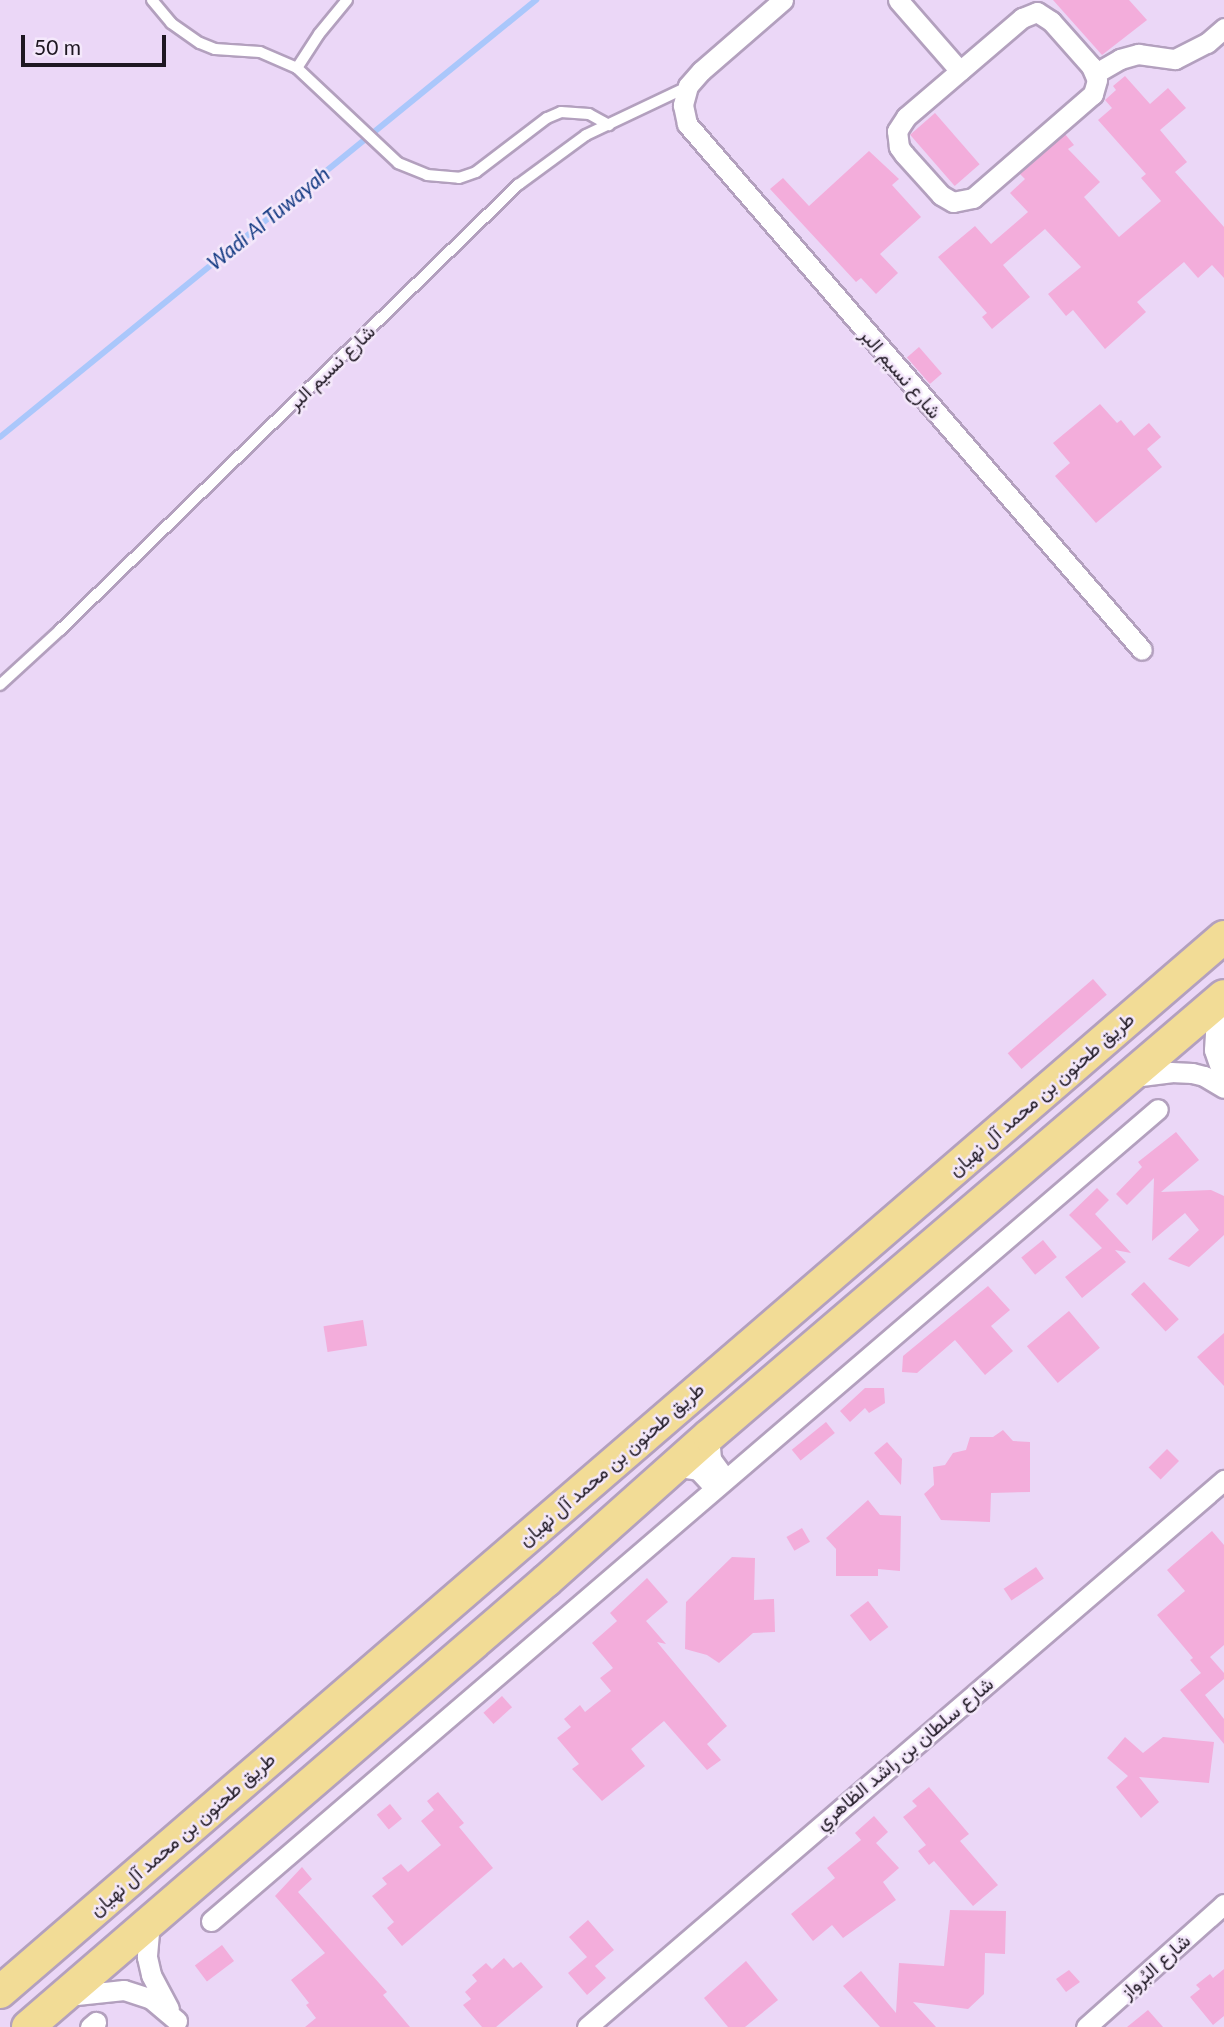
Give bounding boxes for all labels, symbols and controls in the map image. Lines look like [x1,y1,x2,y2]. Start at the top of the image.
scale bar [24,21,170,65]
text: 50 m [34,34,81,59]
water label: Wadi Al Tuwayah [201,161,335,275]
street label: شارع نسيم البر [283,320,379,414]
street label: شارع نسيم البر [856,323,946,423]
street label: طريق طحنون بن محمد آل نهيان [944,1007,1138,1181]
street label: طريق طحنون بن محمد آل نهيان [514,1377,708,1551]
street label: شارع سلطان بن راشد الظاهري [811,1672,997,1834]
street label: طريق طحنون بن محمد آل نهيان [85,1747,279,1921]
street label: شارع البُرواز [1115,1929,1195,2003]

